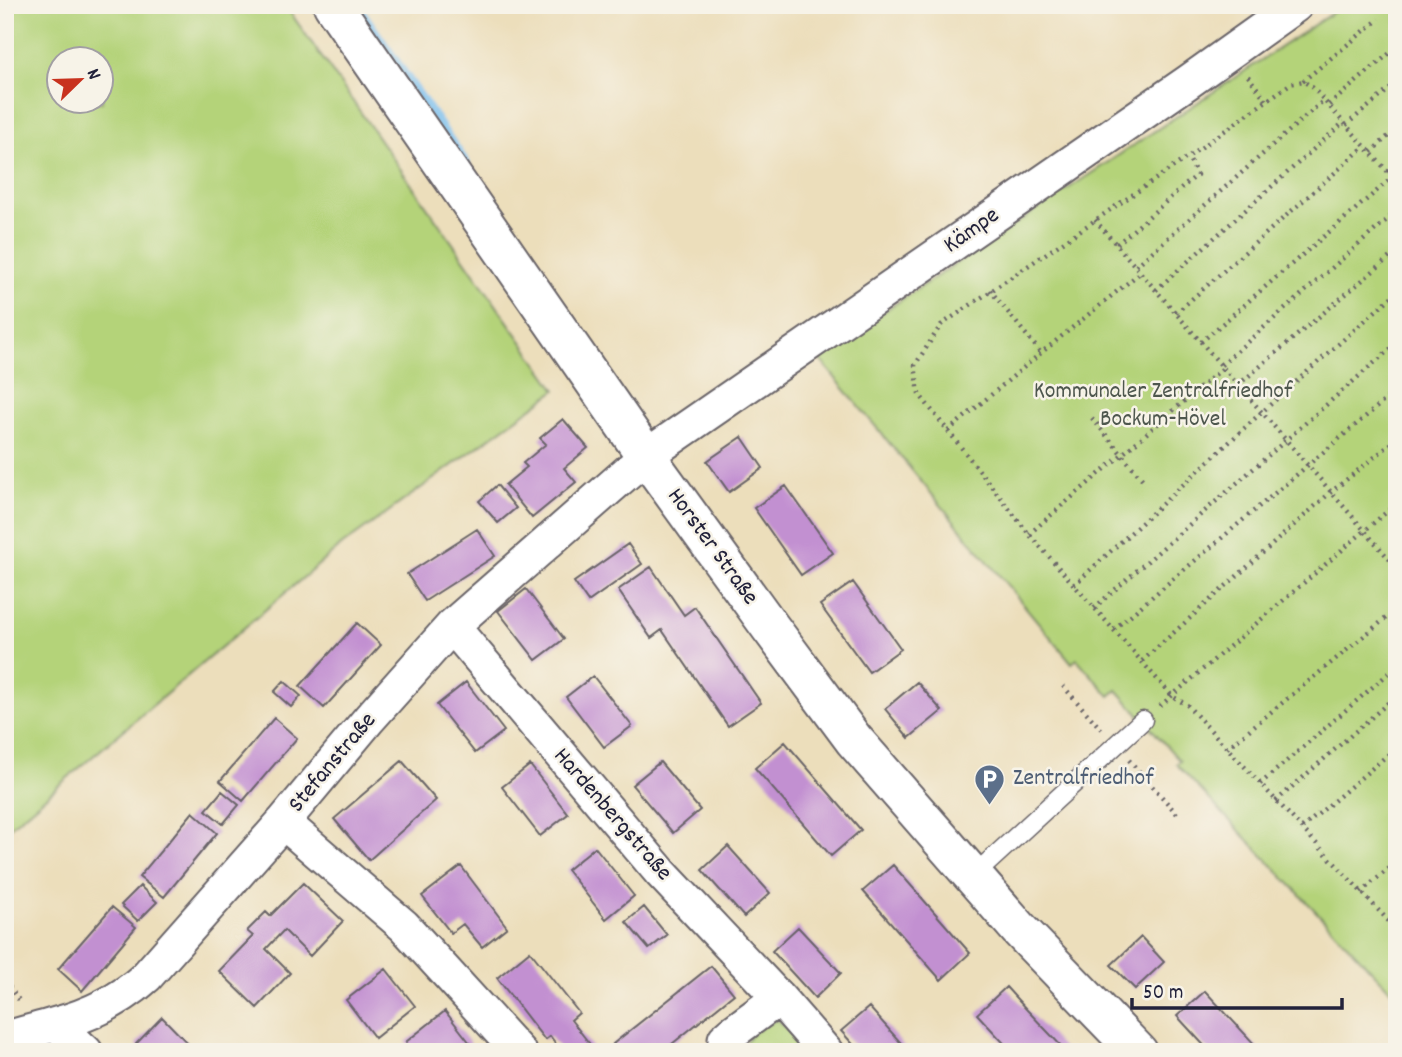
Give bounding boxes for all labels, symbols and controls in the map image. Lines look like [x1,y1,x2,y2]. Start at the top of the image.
north arrow [46,46,116,116]
text: N [78,65,107,84]
street label: Kämpe [937,200,1007,262]
park label: Kommunaler Zentralfriedhof Bockum-Hövel [1034,375,1293,437]
street label: Horster Straße [658,481,766,613]
street label: Stefanstraße [281,705,385,821]
street label: Hardenbergstraße [544,741,680,889]
parking icon: Zentralfriedhof [973,762,1007,806]
place label: Zentralfriedhof [1013,762,1154,796]
scale bar [1132,966,1342,1010]
text: 50 m [1143,979,1183,1009]

